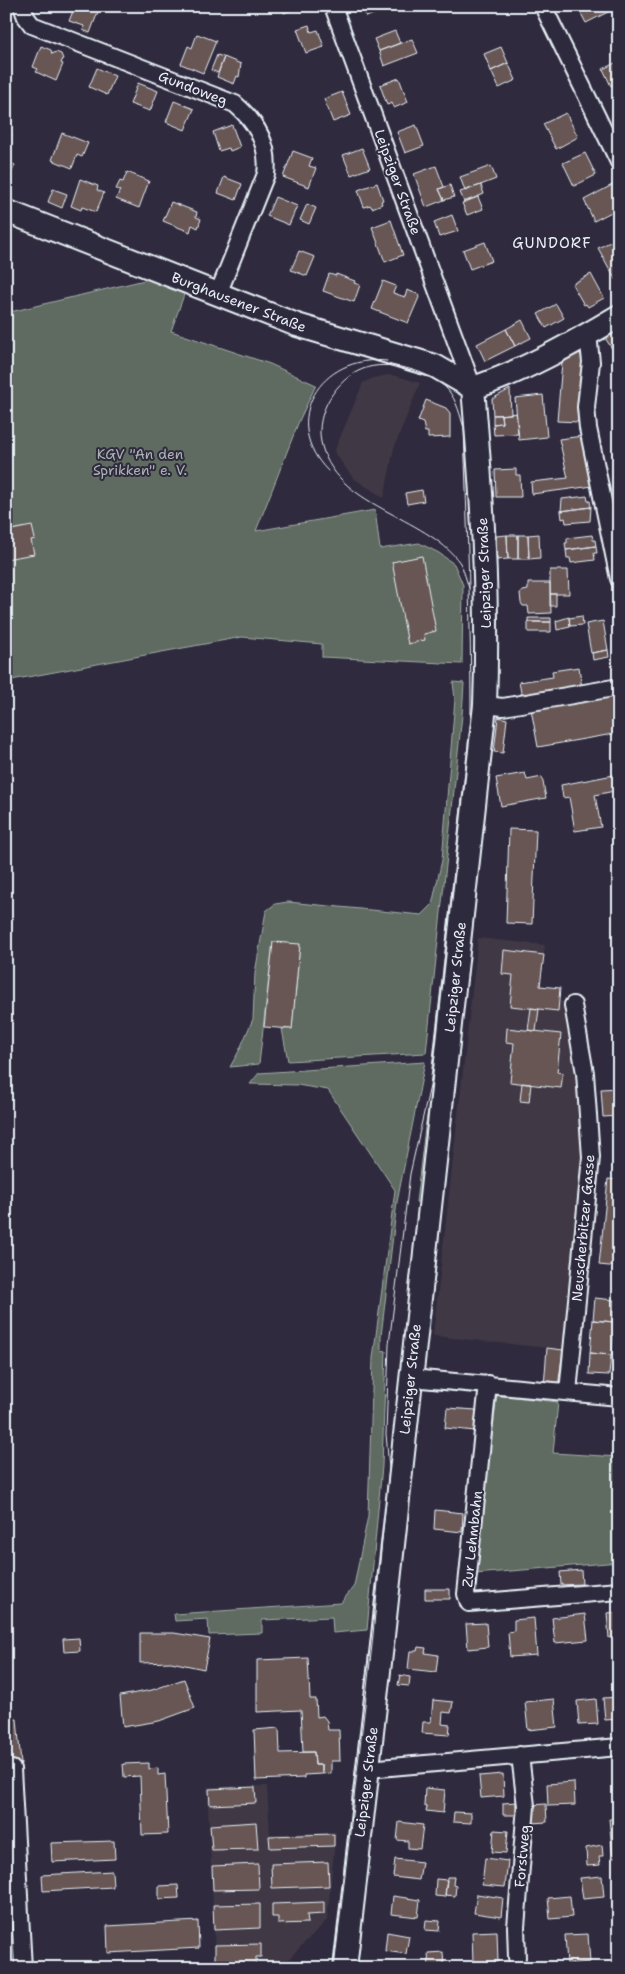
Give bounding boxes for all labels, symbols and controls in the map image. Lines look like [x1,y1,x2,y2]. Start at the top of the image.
street label: Gundoweg [156,67,230,109]
street label: Leipziger Straße [371,127,425,237]
district label: GUNDORF [512,233,592,253]
street label: Burghausener Straße [169,268,309,336]
park label: KGV "An den Sprikken" e. V. [93,445,187,479]
street label: Leipziger Straße [473,517,495,629]
street label: Leipziger Straße [440,921,470,1033]
street label: Neuscherbitzer Gasse [568,1154,598,1302]
street label: Leipziger Straße [395,1323,425,1435]
street label: Zur Lehmbahn [458,1489,486,1588]
street label: Leipziger Straße [350,1726,382,1838]
street label: Forstweg [510,1824,534,1888]

